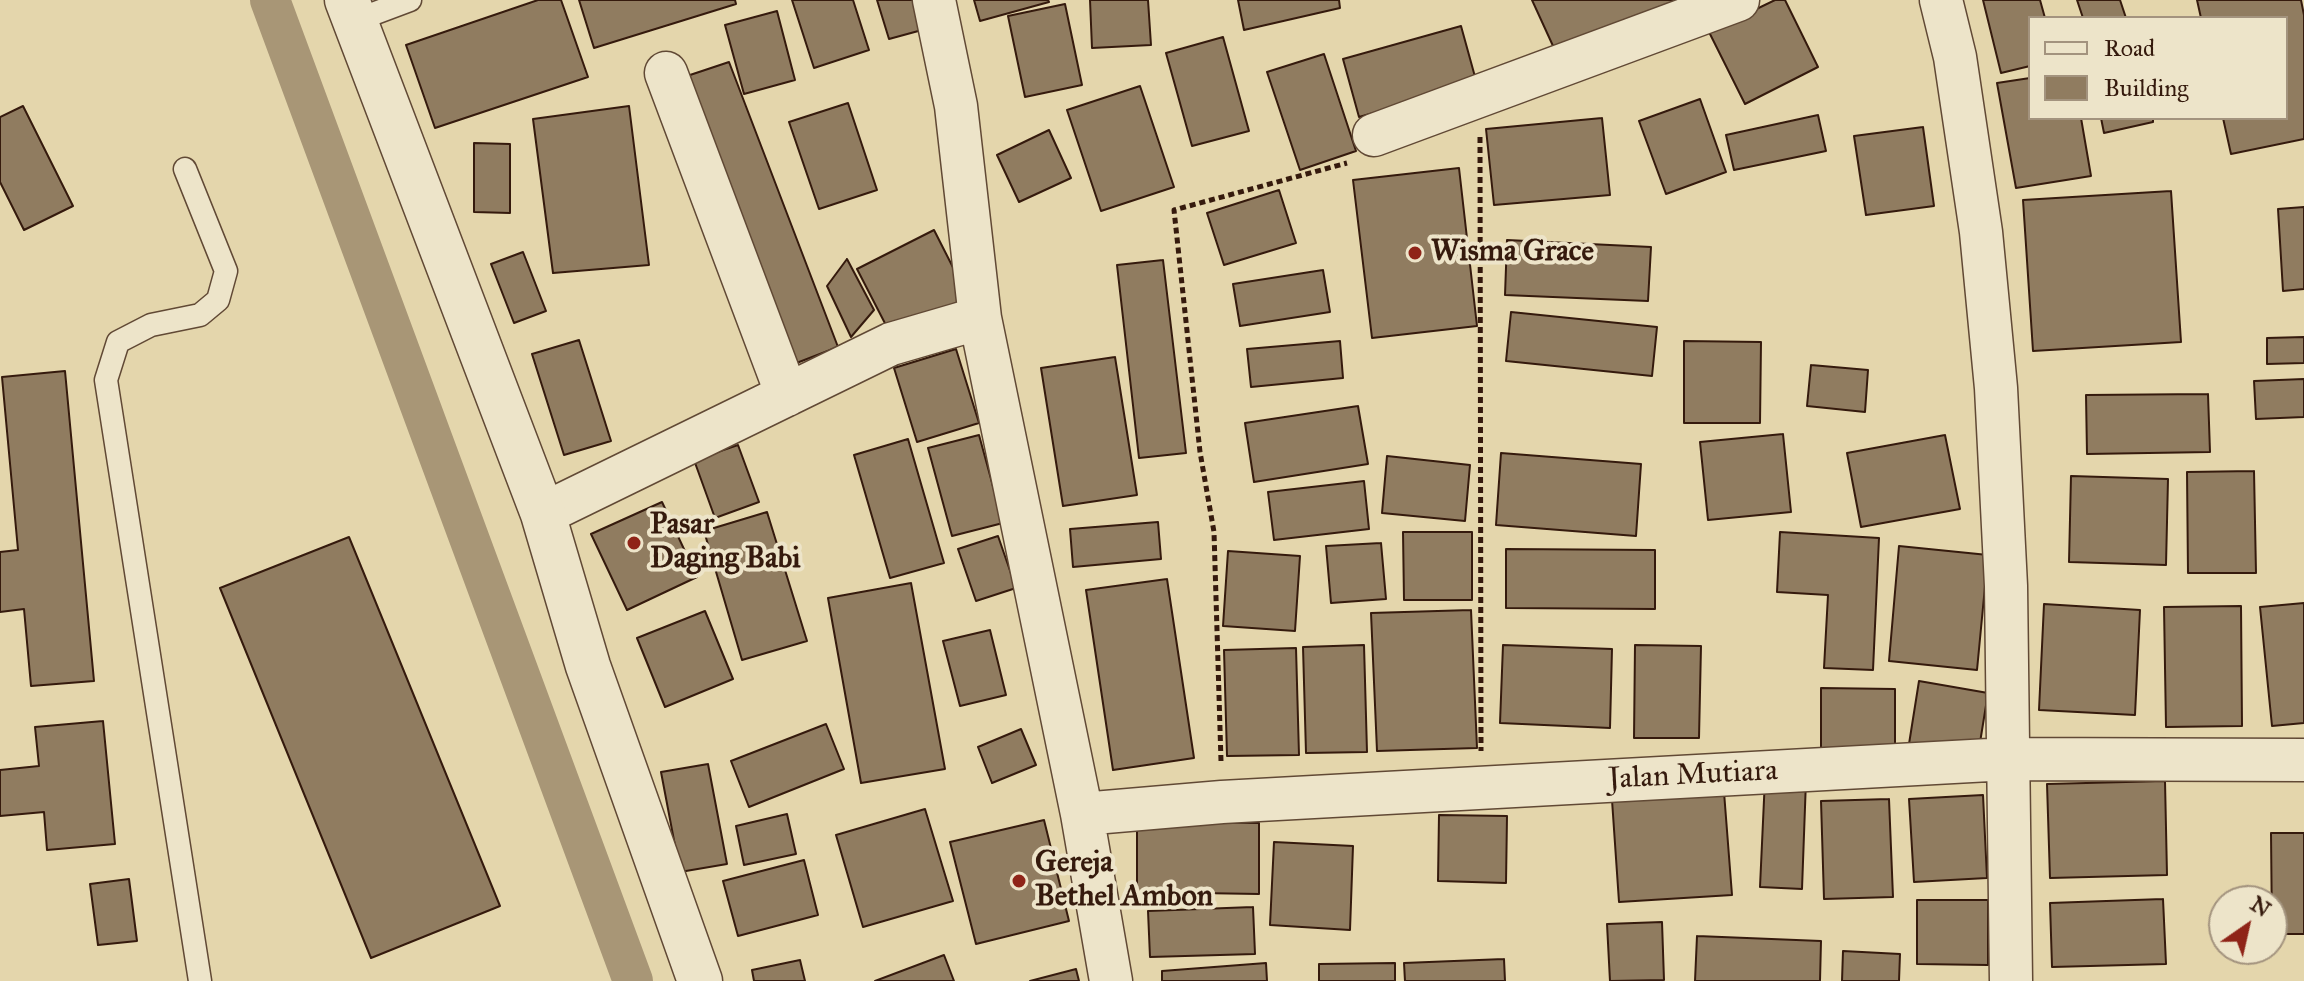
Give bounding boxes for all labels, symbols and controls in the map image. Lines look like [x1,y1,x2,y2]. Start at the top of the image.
legend [2028,16,2288,120]
text: Road [2104,33,2155,63]
text: Building [2104,73,2189,103]
place label: Wisma Grace [1431,235,1594,271]
marker: Wisma Grace [1406,244,1424,262]
place label: Pasar Daging Babi [650,508,800,578]
marker: Pasar Daging Babi [625,534,643,552]
street label: Jalan Mutiara [1607,754,1779,798]
place label: Gereja Bethel Ambon [1035,846,1213,916]
marker: Gereja Bethel Ambon [1010,872,1028,890]
north arrow [2208,885,2288,965]
text: N [2245,890,2276,923]

